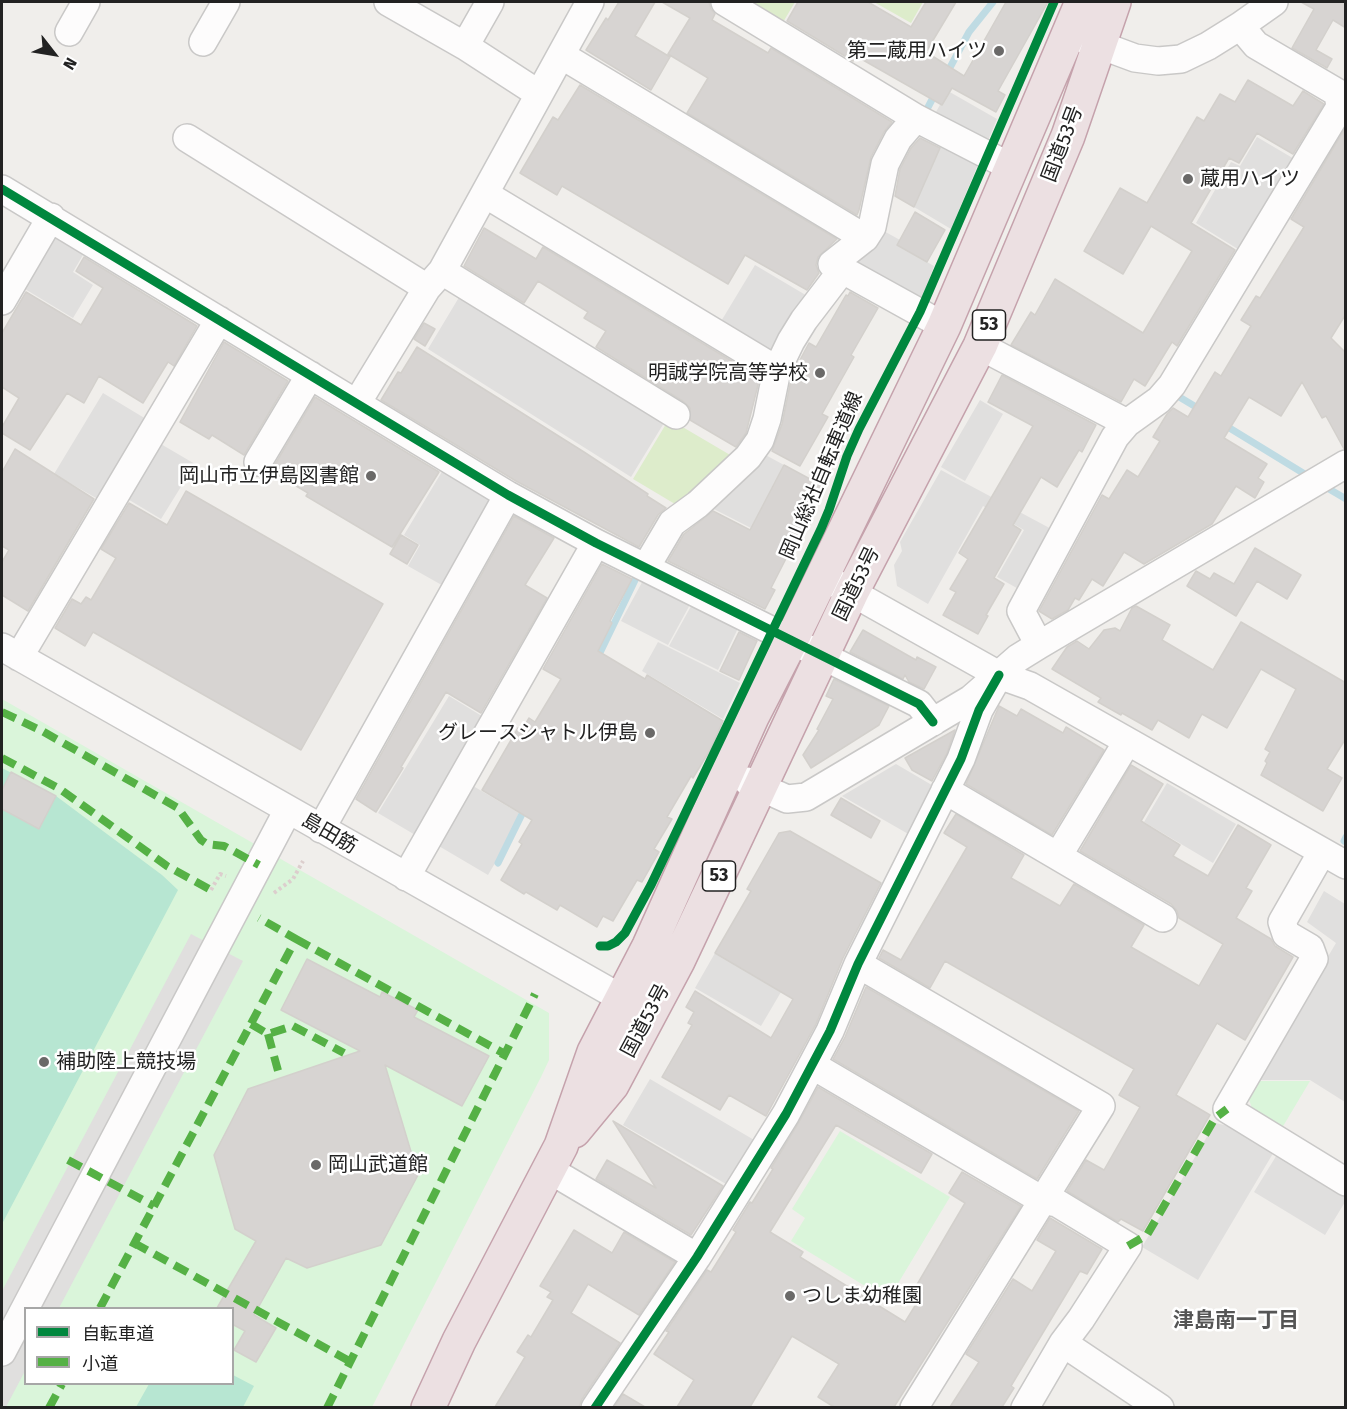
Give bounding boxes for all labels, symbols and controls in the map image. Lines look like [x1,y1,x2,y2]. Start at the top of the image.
north arrow [24,24,84,84]
place label: 第二蔵用ハイツ [847,39,987,63]
marker: 第二蔵用ハイツ [992,44,1006,58]
text: N [59,54,81,73]
street label: 国道53号 [1037,102,1089,186]
place label: 蔵用ハイツ [1200,167,1300,191]
marker: 蔵用ハイツ [1181,172,1195,186]
road number: 53 [972,310,1006,340]
place label: 明誠学院高等学校 [648,361,808,385]
marker: 明誠学院高等学校 [813,366,827,380]
street label: 岡山総社自転車道線 [776,388,868,564]
place label: 岡山市立伊島図書館 [179,464,359,488]
marker: 岡山市立伊島図書館 [364,469,378,483]
street label: 国道53号 [829,543,885,625]
place label: グレースシャトル伊島 [438,721,638,745]
marker: グレースシャトル伊島 [643,726,657,740]
street label: 島田筋 [297,809,361,859]
road number: 53 [702,861,736,891]
street label: 国道53号 [617,980,675,1062]
place label: 補助陸上競技場 [56,1050,196,1074]
marker: 補助陸上競技場 [37,1055,51,1069]
place label: 岡山武道館 [328,1153,428,1177]
marker: 岡山武道館 [309,1158,323,1172]
place label: つしま幼稚園 [802,1284,922,1308]
marker: つしま幼稚園 [783,1289,797,1303]
legend [24,1307,234,1385]
district label: 津島南一丁目 [1173,1308,1299,1334]
text: 自転車道 [82,1323,154,1345]
text: 小道 [82,1353,118,1375]

